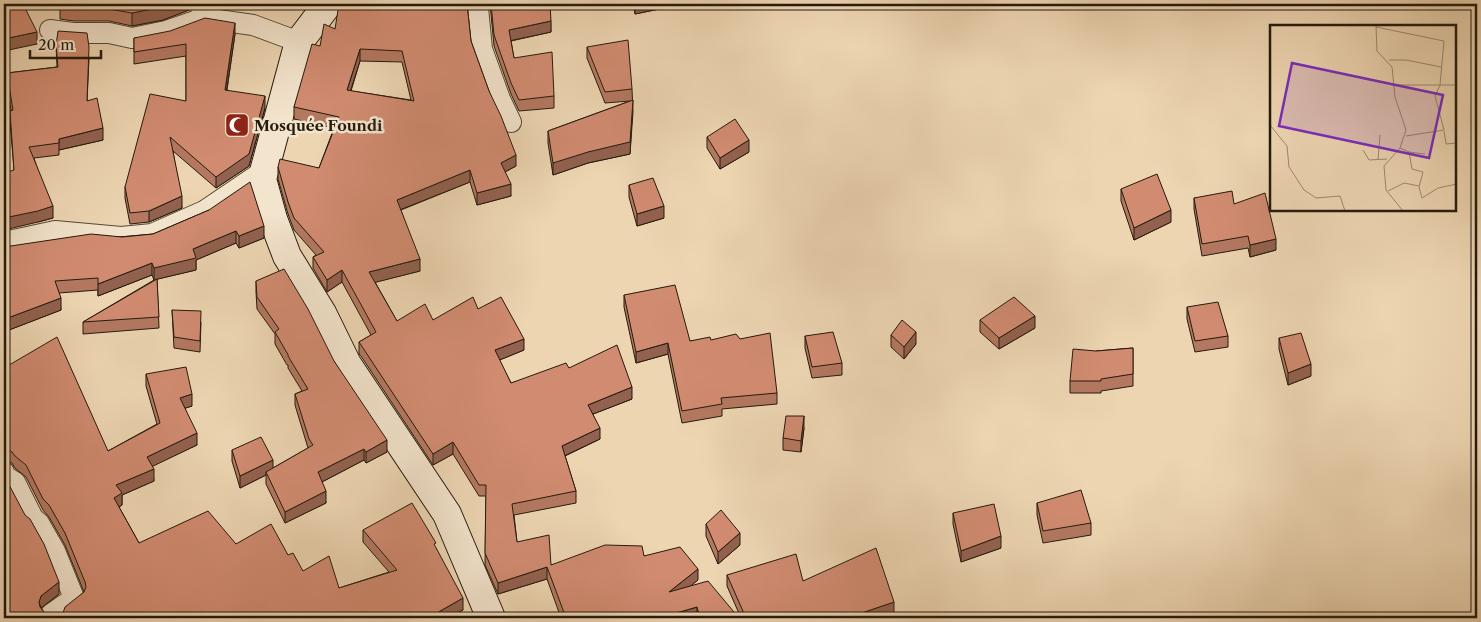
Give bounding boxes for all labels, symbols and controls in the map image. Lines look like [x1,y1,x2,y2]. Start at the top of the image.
inset map [1270,25,1456,211]
scale bar [30,28,101,60]
text: 20 m [38,35,74,54]
mosque icon: Mosquée Foundi [224,112,250,138]
place label: Mosquée Foundi [254,116,383,135]

